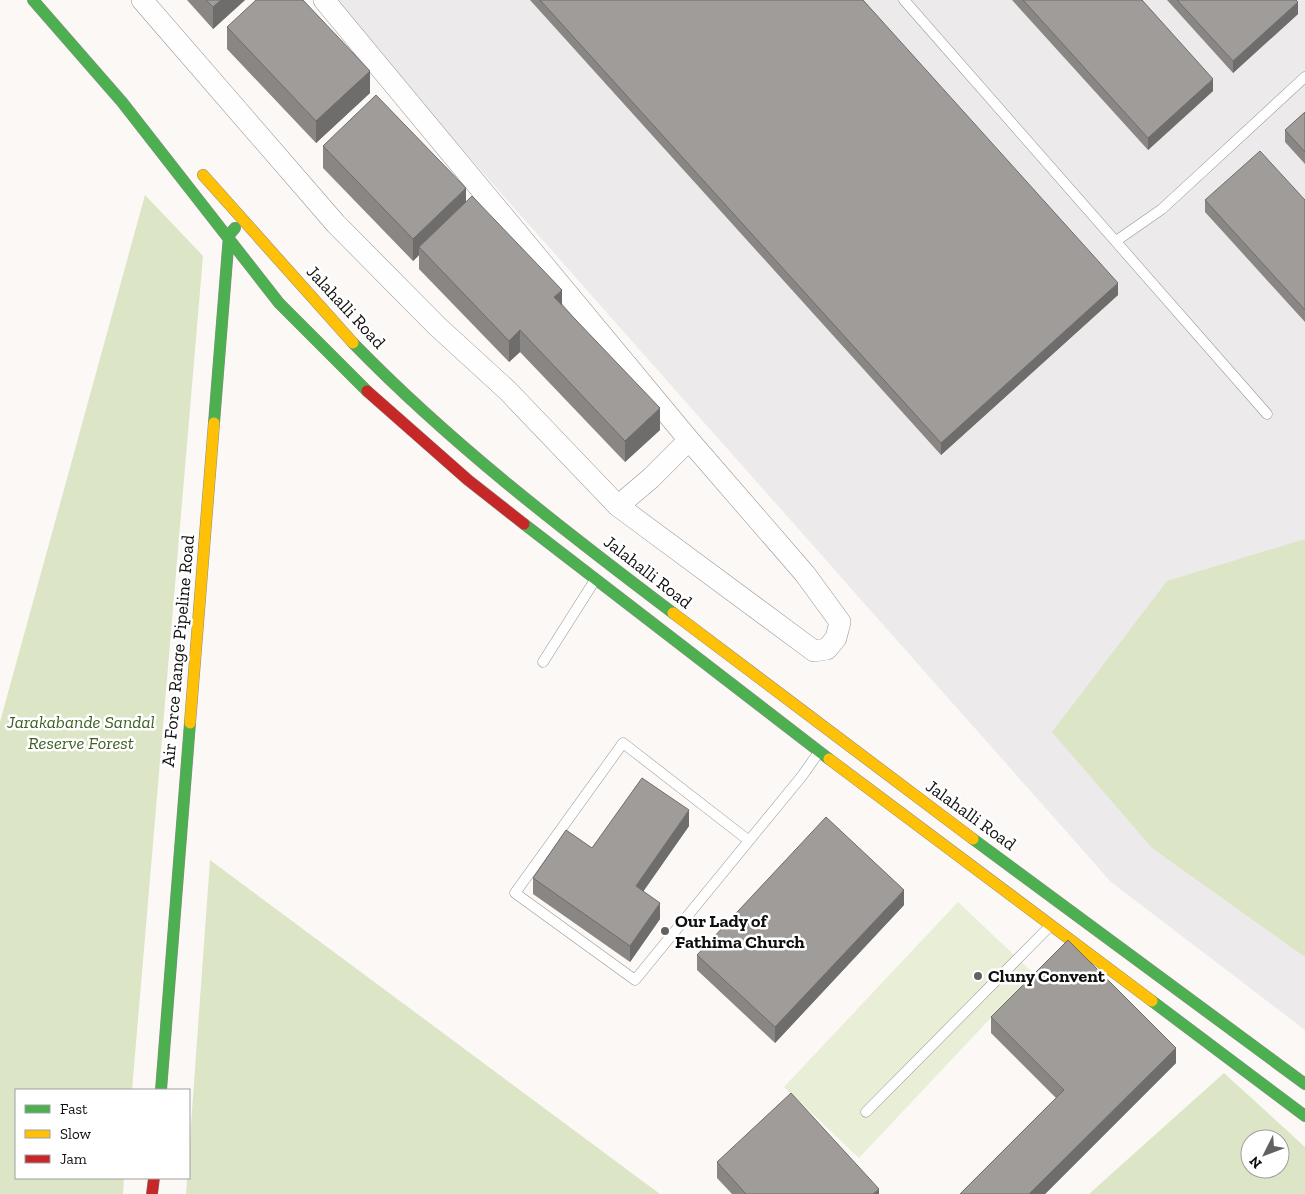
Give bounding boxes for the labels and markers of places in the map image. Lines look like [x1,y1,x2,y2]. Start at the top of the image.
place label: Our Lady of Fathima Church [675,910,805,953]
marker: Our Lady of Fathima Church [659,925,671,937]
place label: Cluny Convent [988,965,1106,987]
marker: Cluny Convent [972,970,984,982]

